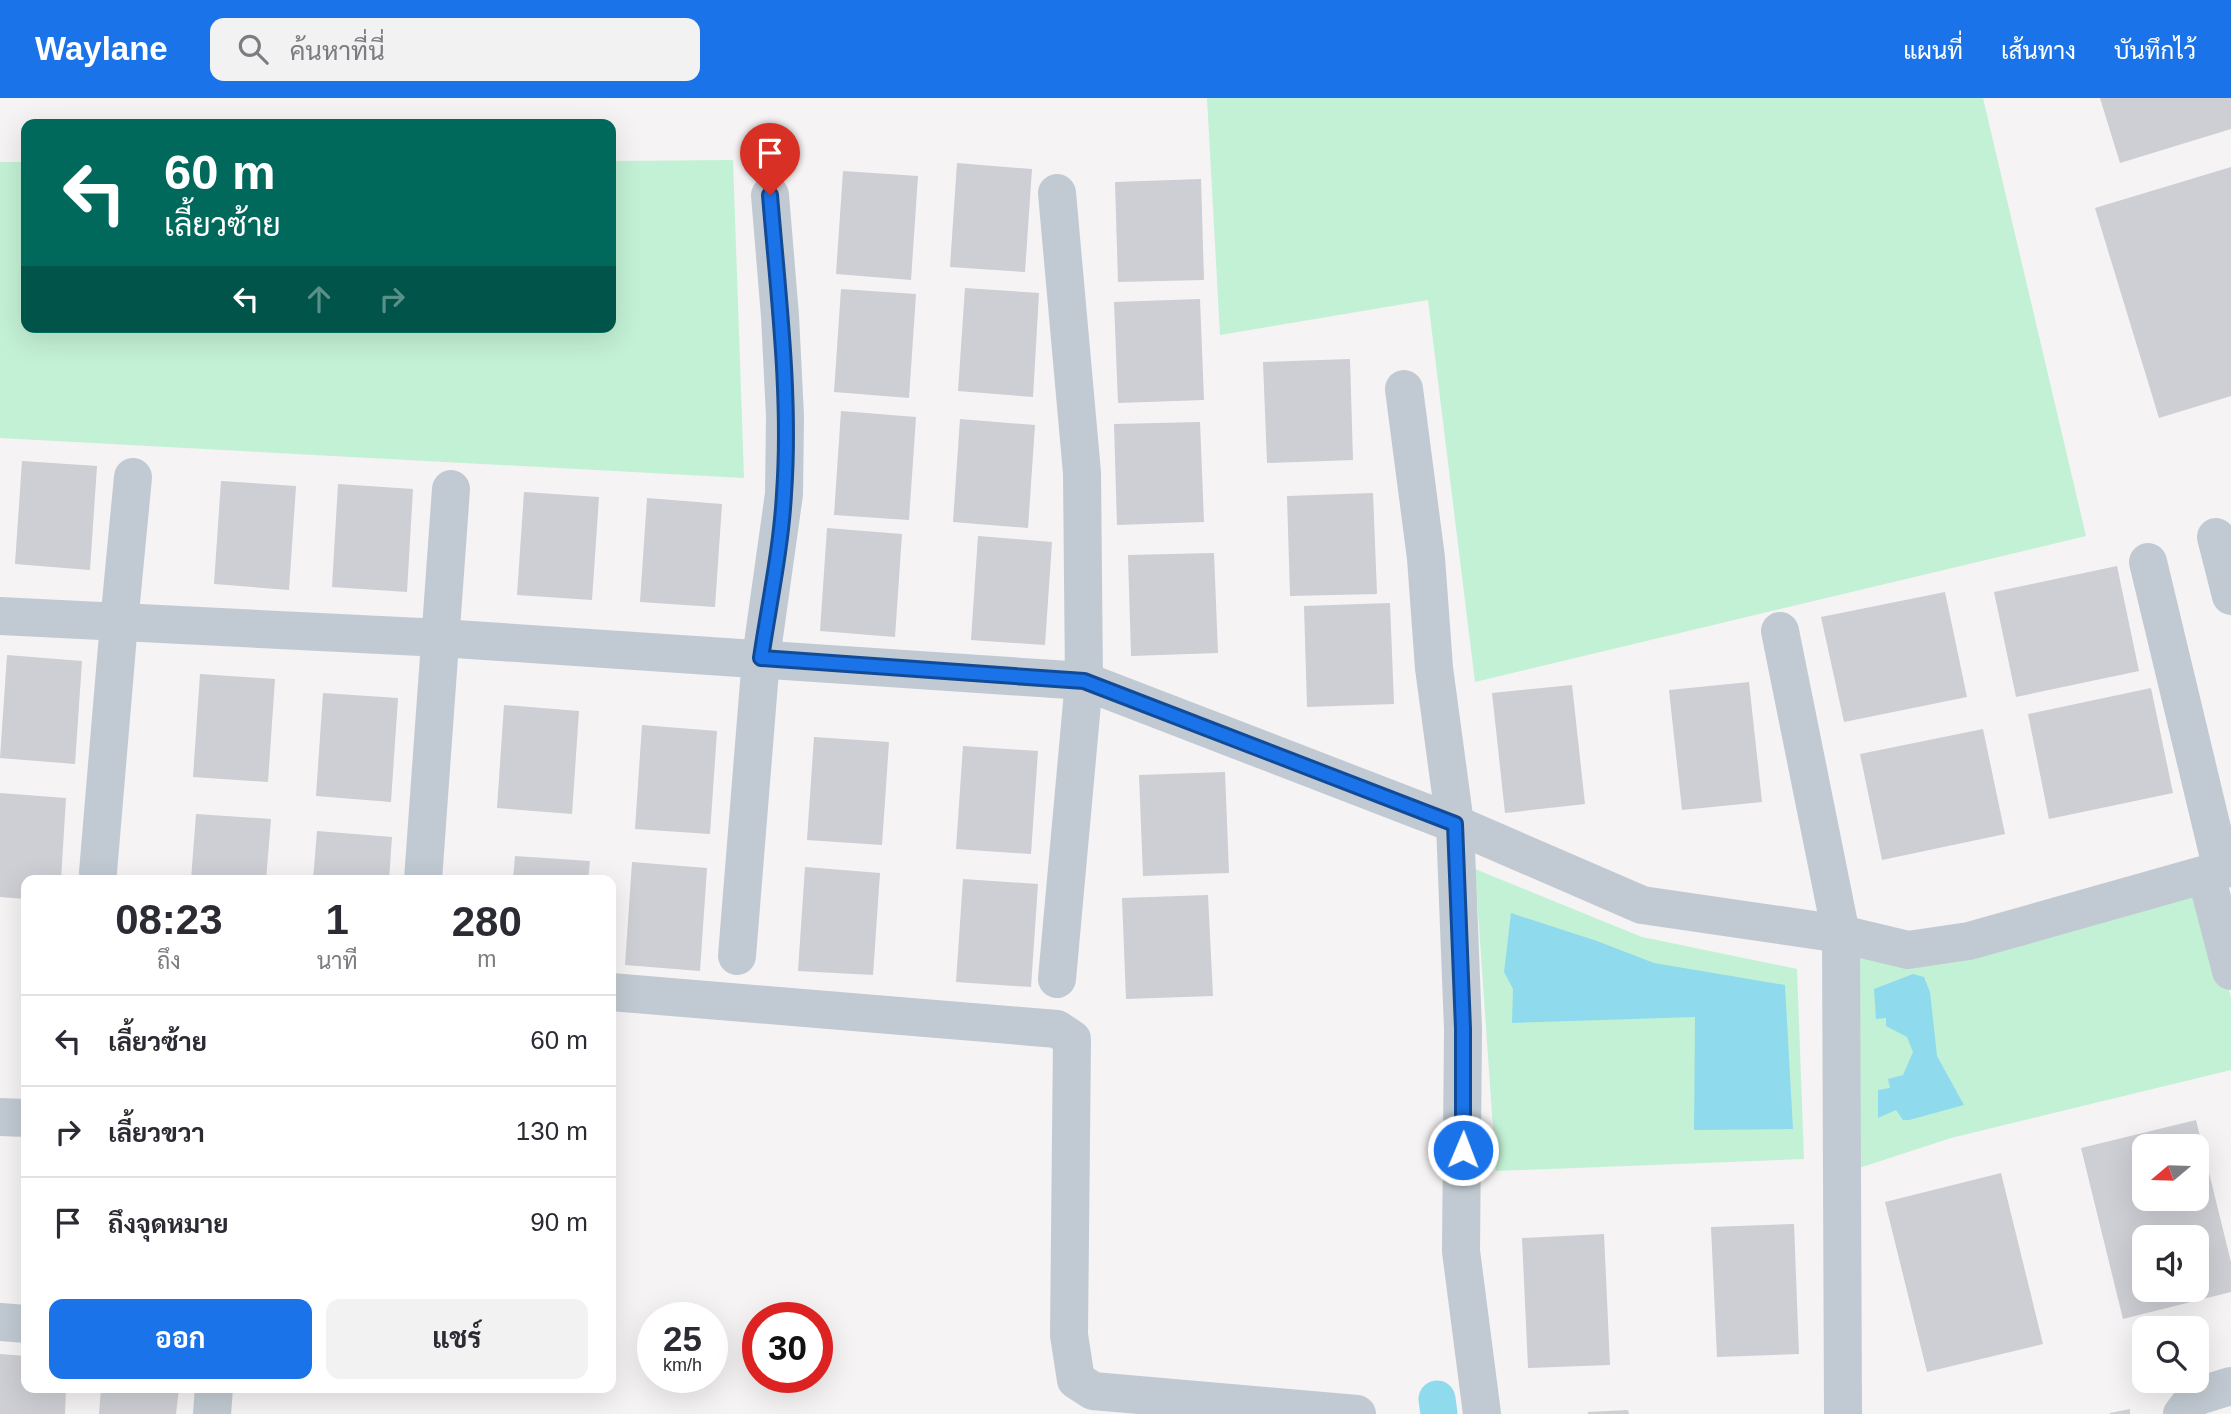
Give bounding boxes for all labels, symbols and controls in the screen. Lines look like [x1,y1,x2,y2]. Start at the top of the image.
search box [210,18,700,81]
text: Waylane [35,30,168,67]
icon: search [234,30,272,68]
text: ค้นหาที่นี่ [290,36,385,66]
text: แผนที่ [1903,37,1963,64]
text: เส้นทาง [2001,37,2076,64]
text: บันทึกไว้ [2114,37,2196,64]
pin [740,123,800,195]
icon: arrive [751,134,789,172]
text: 60 m [164,145,276,199]
icon: left [49,147,140,238]
text: เลี้ยวซ้าย [164,207,281,243]
icon: left [227,280,265,318]
icon: ahead [300,280,338,318]
icon: right [373,280,411,318]
text: 08:23 [115,896,223,943]
text: 1 [325,896,349,943]
text: 280 [452,898,522,945]
text: m [477,946,496,972]
text: ถึง [157,948,181,974]
text: นาที [317,948,358,974]
icon: left [49,1022,87,1060]
text: 60 m [530,1025,588,1055]
text: เลี้ยวซ้าย [108,1027,207,1057]
icon: right [49,1113,87,1151]
position arrow [1426,1113,1500,1187]
text: 130 m [516,1116,588,1146]
text: เลี้ยวขวา [108,1118,205,1148]
north arrow [2132,1134,2208,1211]
map controls [2132,1134,2209,1393]
icon: arrive [49,1204,87,1242]
text: 90 m [530,1207,588,1237]
text: ถึงจุดหมาย [108,1209,229,1239]
button: sound [2132,1225,2209,1302]
button: ออก [49,1299,312,1379]
button: แชร์ [326,1299,588,1379]
speed limit sign: 30 [742,1302,833,1393]
button: search [2132,1316,2209,1393]
text: 25 [663,1319,702,1358]
text: km/h [663,1355,702,1375]

